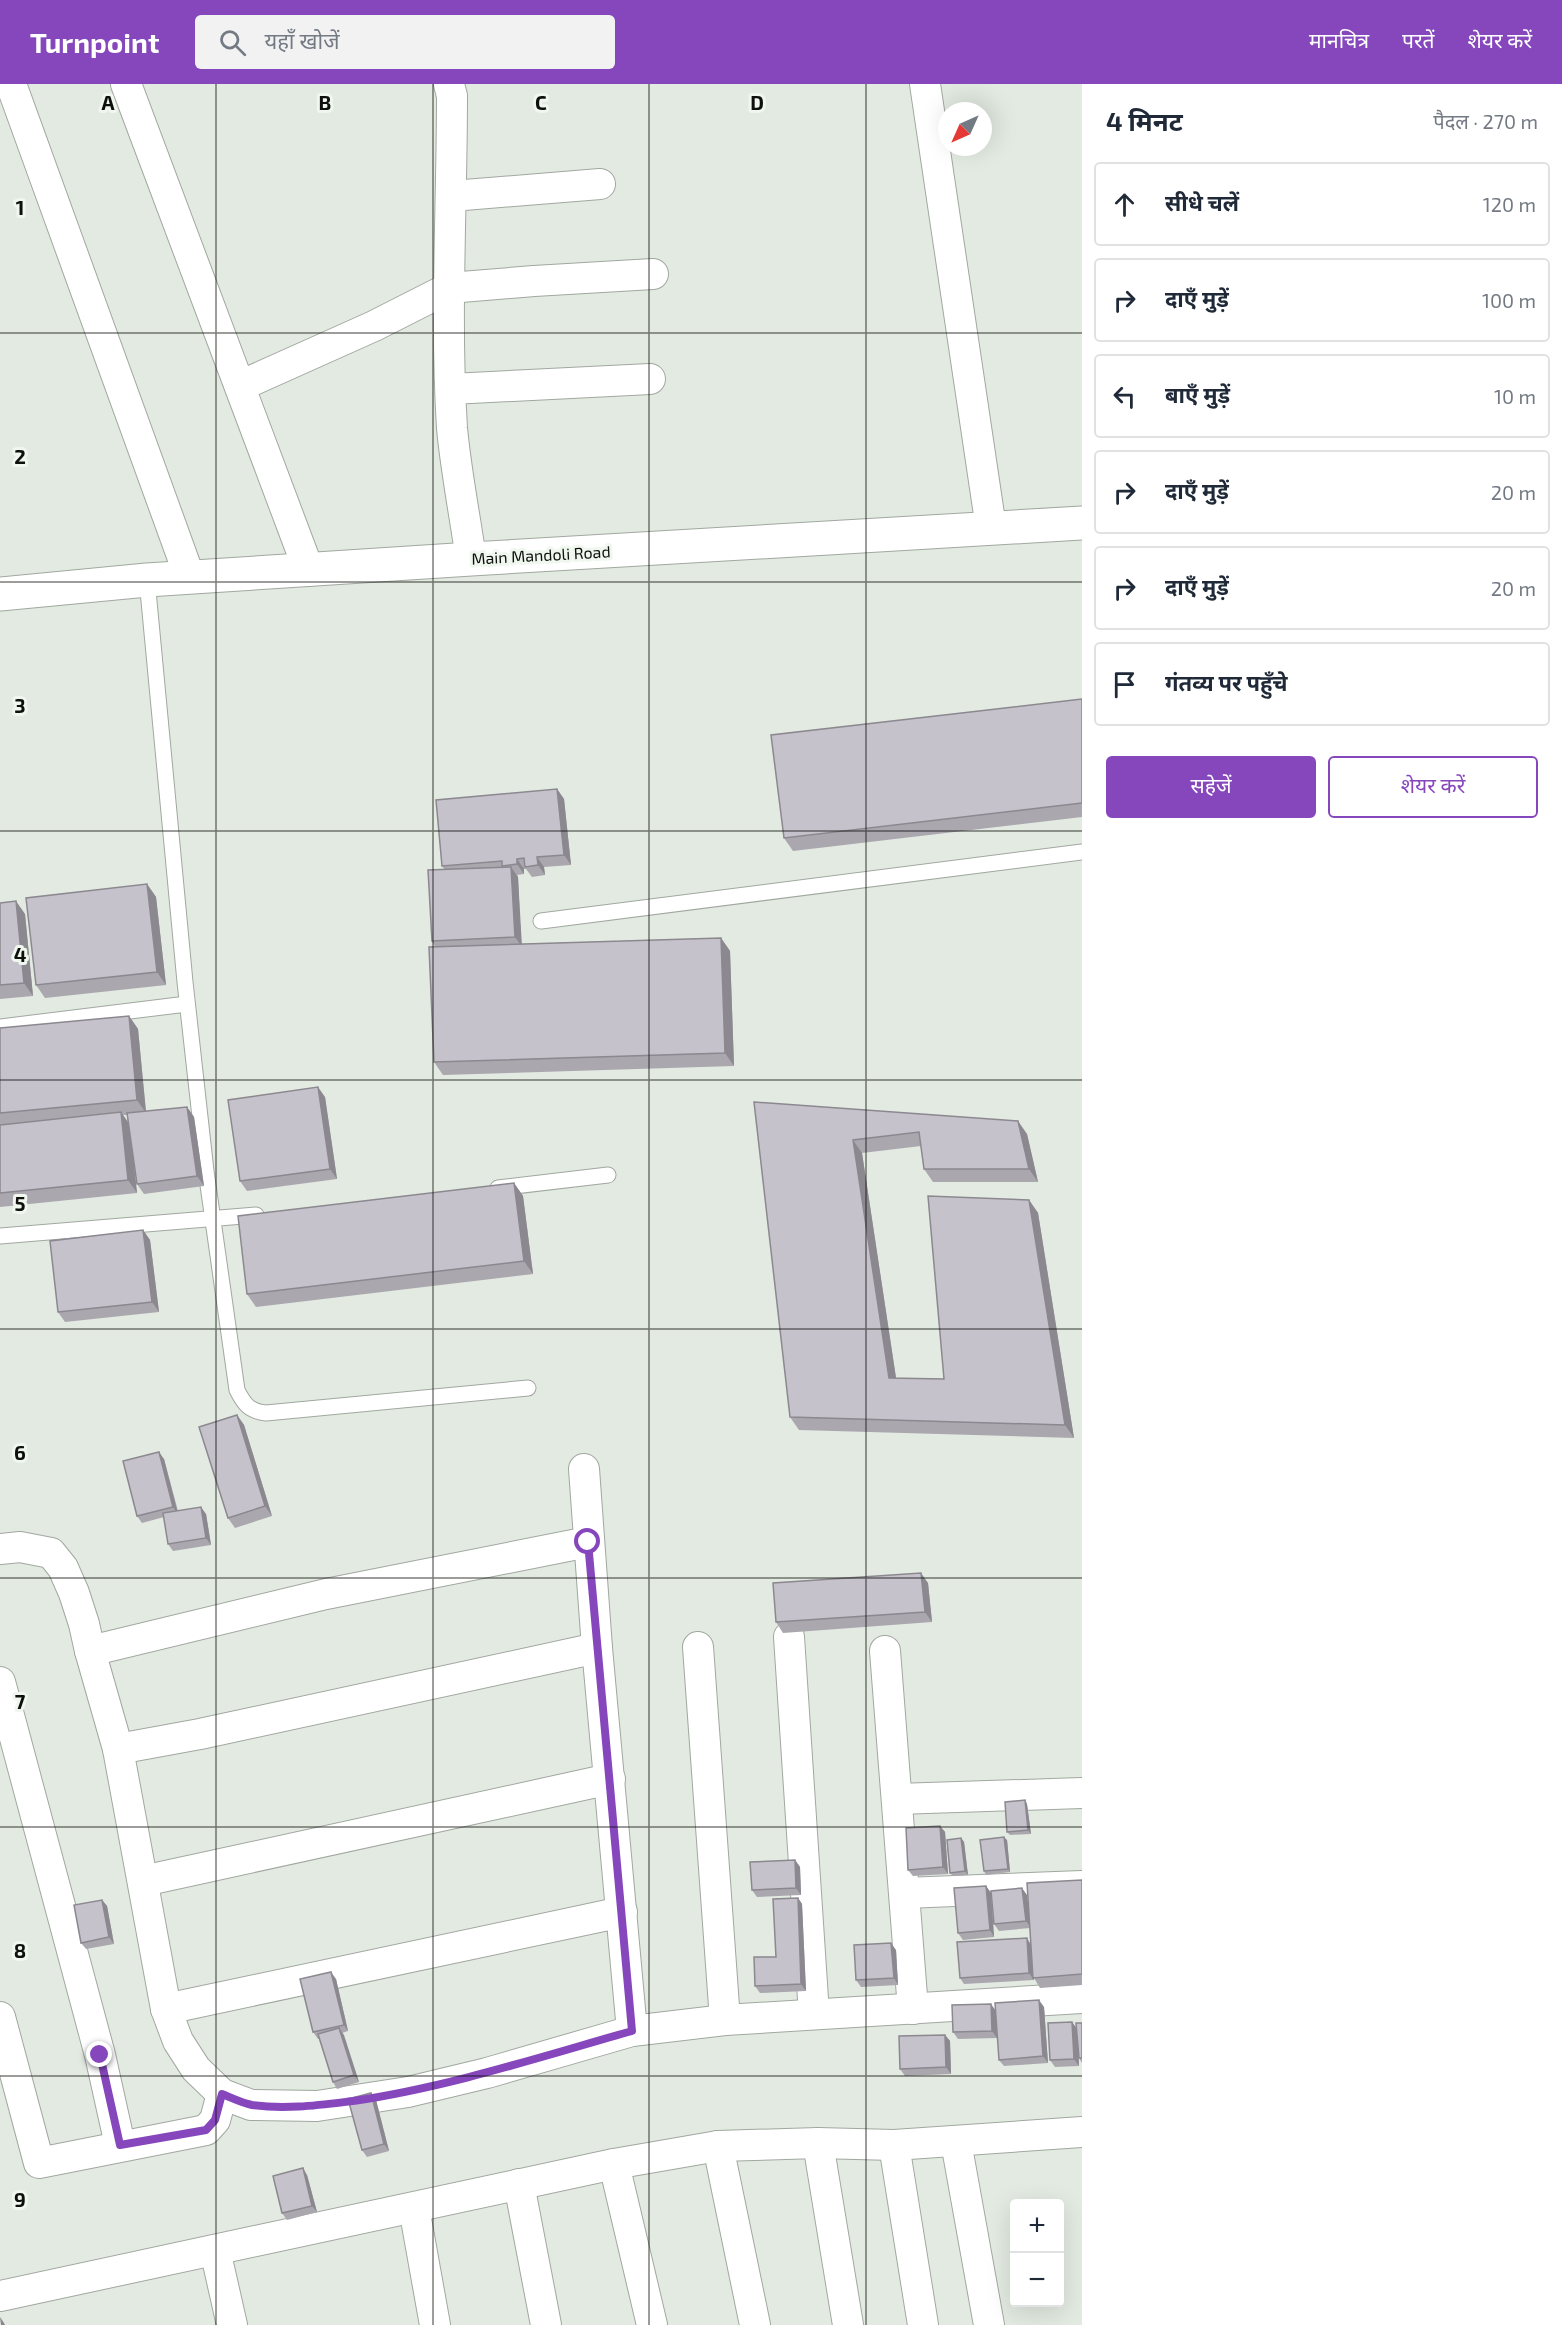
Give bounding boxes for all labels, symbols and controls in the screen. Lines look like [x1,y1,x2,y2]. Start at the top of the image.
search box [195,15,615,69]
text: Turnpoint [30,25,159,59]
icon: search [216,26,249,59]
text: यहाँ खोजें [264,27,339,53]
text: मानचित्र [1309,27,1369,52]
text: परतें [1402,27,1435,52]
text: शेयर करें [1468,27,1532,52]
text: A [101,90,115,114]
text: B [319,90,331,114]
text: C [535,90,547,114]
text: D [750,90,764,114]
north arrow [938,102,992,156]
text: 4 मिनट [1106,105,1183,136]
text: पैदल · 270 m [1433,109,1538,133]
icon: ahead [1108,188,1141,221]
text: सीधे चलें [1165,189,1239,215]
text: 120 m [1483,192,1536,216]
text: 1 [16,195,24,219]
icon: right [1108,284,1141,317]
text: दाएँ मुड़ें [1165,285,1229,311]
text: 100 m [1482,288,1536,312]
icon: left [1108,380,1141,413]
text: बाएँ मुड़ें [1165,381,1230,407]
text: 10 m [1494,384,1536,408]
text: 2 [14,444,26,468]
icon: right [1108,476,1141,509]
text: दाएँ मुड़ें [1165,477,1229,503]
text: 20 m [1491,480,1536,504]
street label: Main Mandoli Road [471,541,611,568]
icon: right [1108,572,1141,605]
text: दाएँ मुड़ें [1165,573,1229,599]
text: 20 m [1491,576,1536,600]
icon: arrive [1108,668,1141,701]
text: गंतव्य पर पहुँचे [1165,669,1288,695]
text: 3 [14,693,26,717]
button: सहेजें [1106,756,1316,818]
button: शेयर करें [1328,756,1538,818]
text: 4 [14,942,27,966]
text: 5 [14,1191,26,1215]
text: 6 [14,1440,26,1464]
route start [574,1528,600,1554]
text: 7 [15,1689,26,1713]
text: 8 [14,1938,26,1962]
route end [86,2041,112,2067]
text: 9 [14,2187,26,2211]
map controls [1010,2199,1064,2307]
button: + [1010,2199,1064,2253]
button: − [1010,2253,1064,2307]

